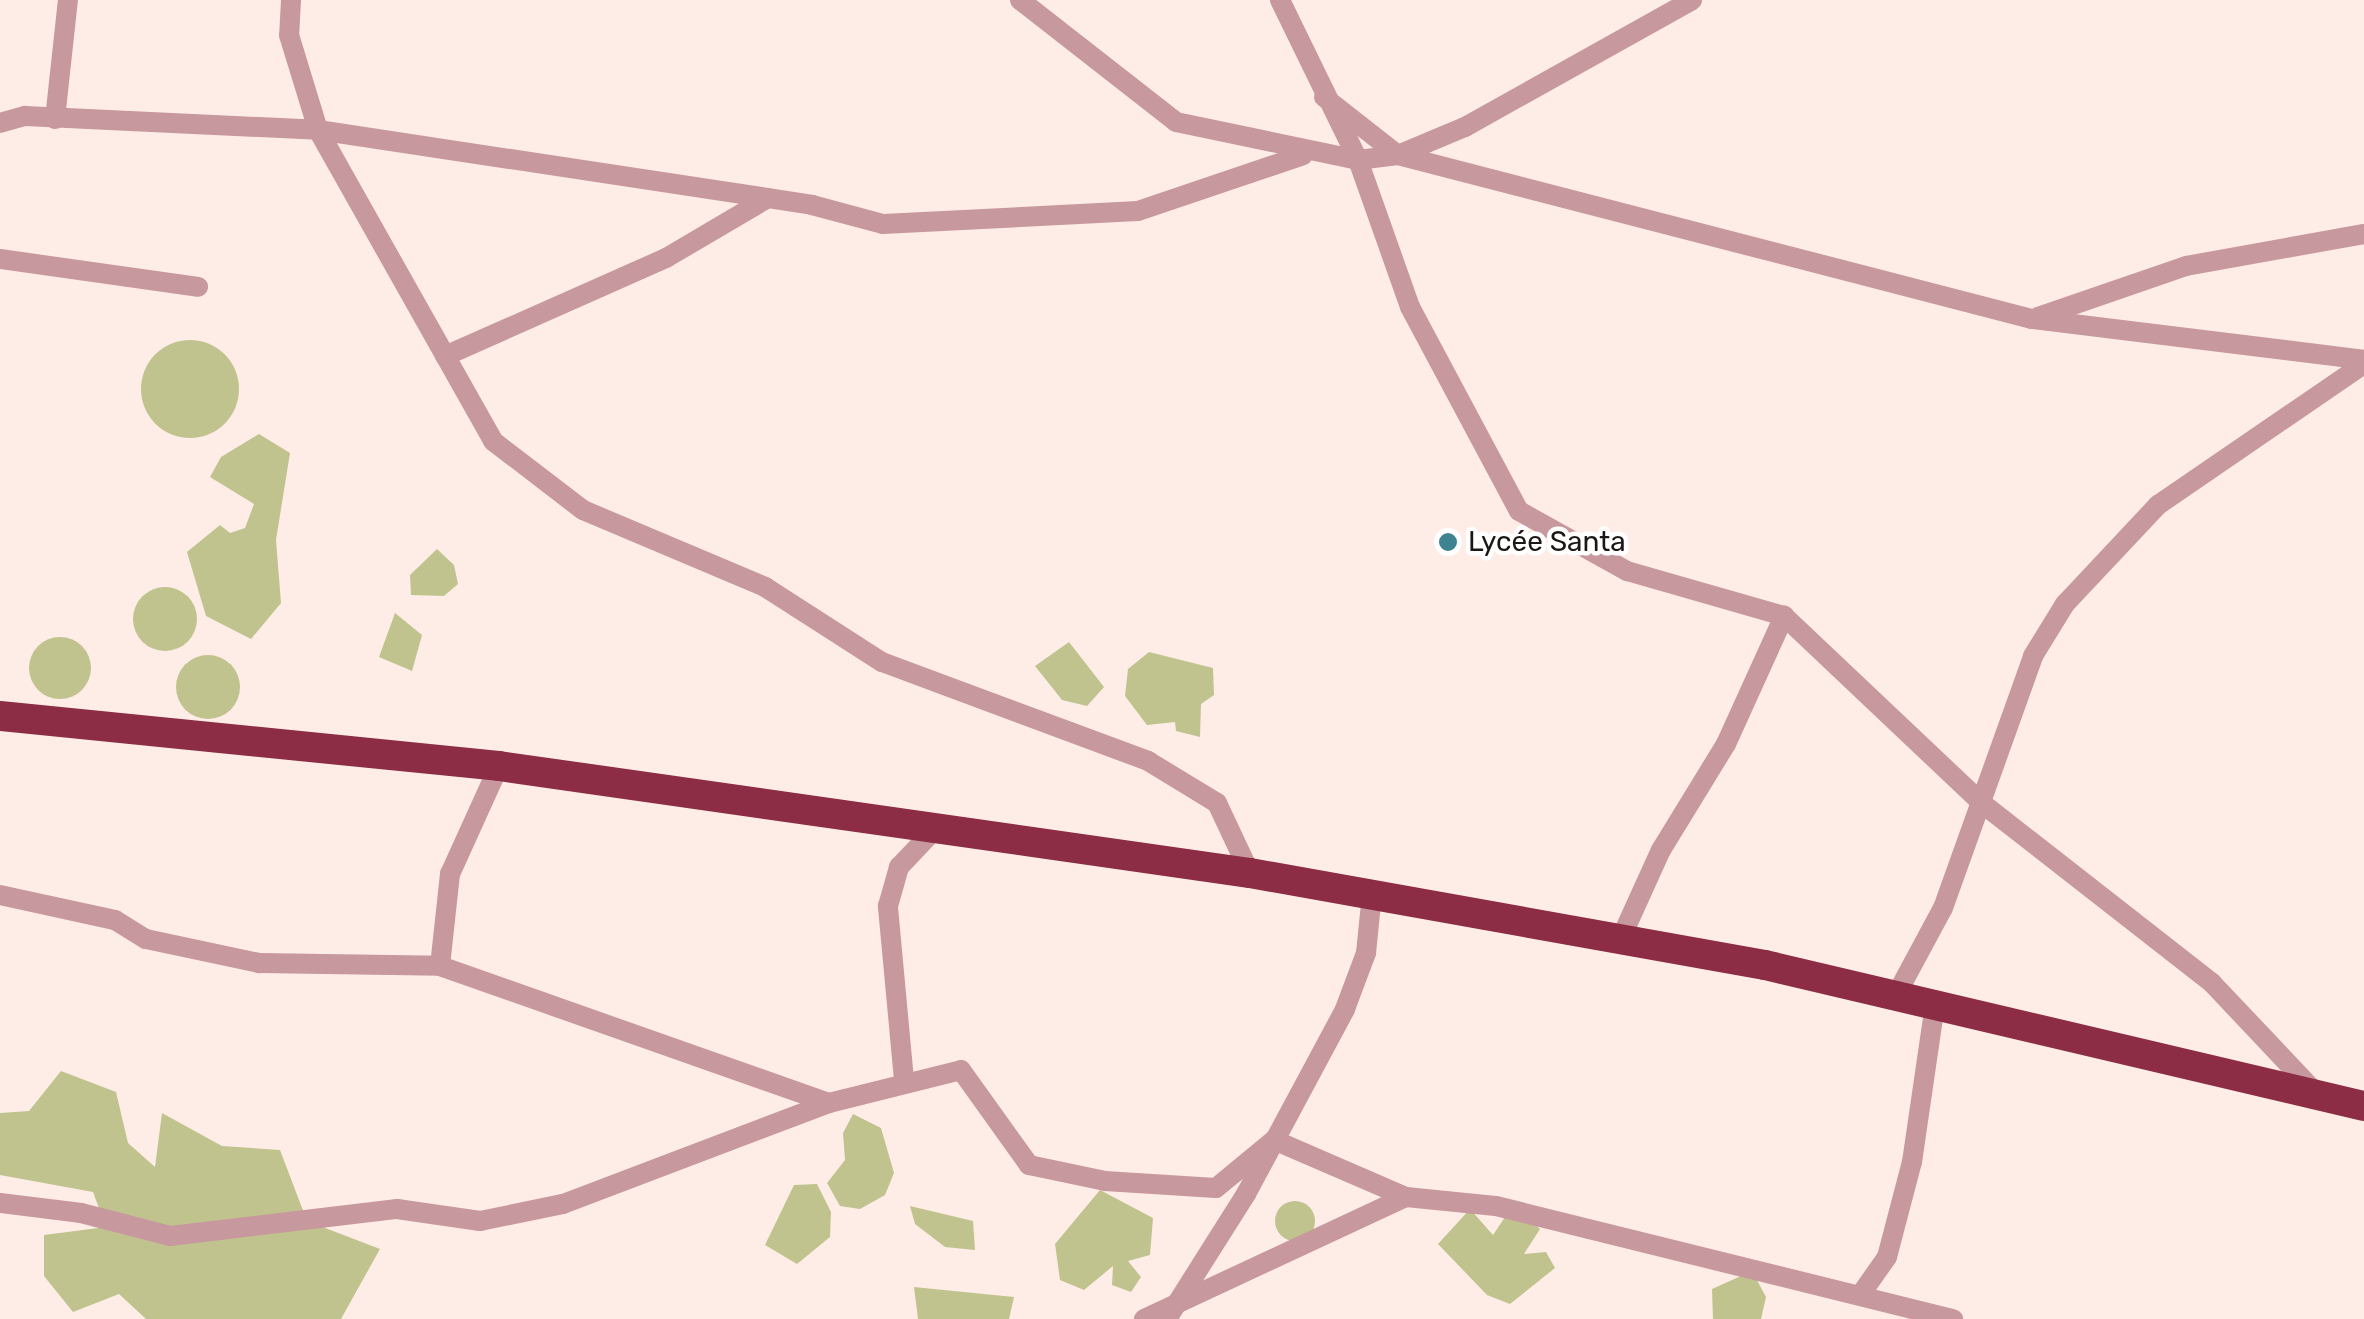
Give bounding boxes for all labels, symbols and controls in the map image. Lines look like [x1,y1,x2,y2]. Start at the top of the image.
place label: Lycée Santa [1468,525,1626,559]
marker: Lycée Santa [1437,531,1459,553]

